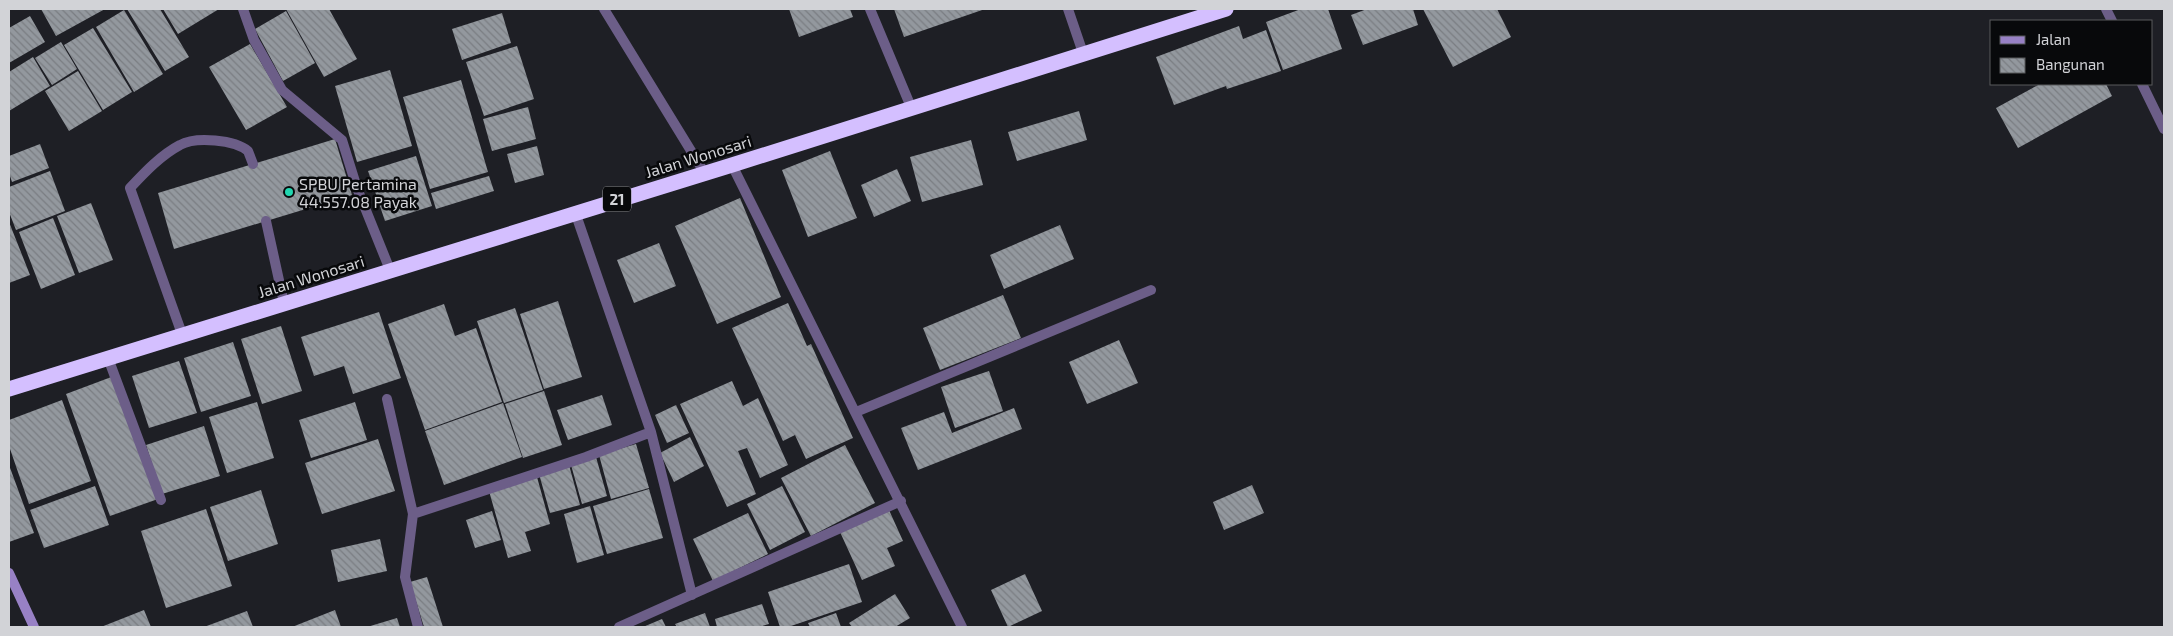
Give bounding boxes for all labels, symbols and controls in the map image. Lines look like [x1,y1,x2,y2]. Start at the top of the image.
legend [1990,20,2153,85]
text: Jalan [2036,30,2071,48]
text: Bangunan [2036,55,2105,73]
street label: Jalan Wonosari [643,131,753,181]
place label: SPBU Pertamina 44.557.08 Payak [299,174,417,211]
marker: SPBU Pertamina 44.557.08 Payak [283,186,295,198]
road number: 21 [603,186,631,212]
street label: Jalan Wonosari [256,251,366,301]

